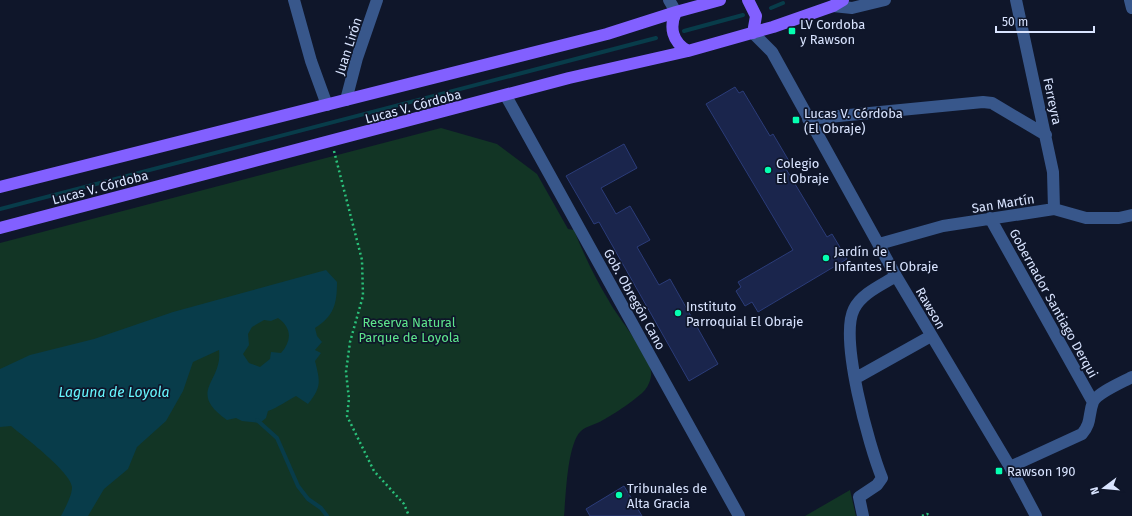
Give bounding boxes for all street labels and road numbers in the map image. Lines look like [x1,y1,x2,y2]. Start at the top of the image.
street label: Juan Lirón [332,15,365,77]
street label: Ferreyra [1040,76,1065,126]
street label: Lucas V. Córdoba [363,86,463,127]
street label: Lucas V. Córdoba [50,167,150,208]
street label: San Martín [971,191,1036,216]
street label: Gobernador Santiago Derqui [1006,226,1101,380]
street label: Gob. Obregón Cano [601,246,669,352]
street label: Rawson [913,285,948,332]

